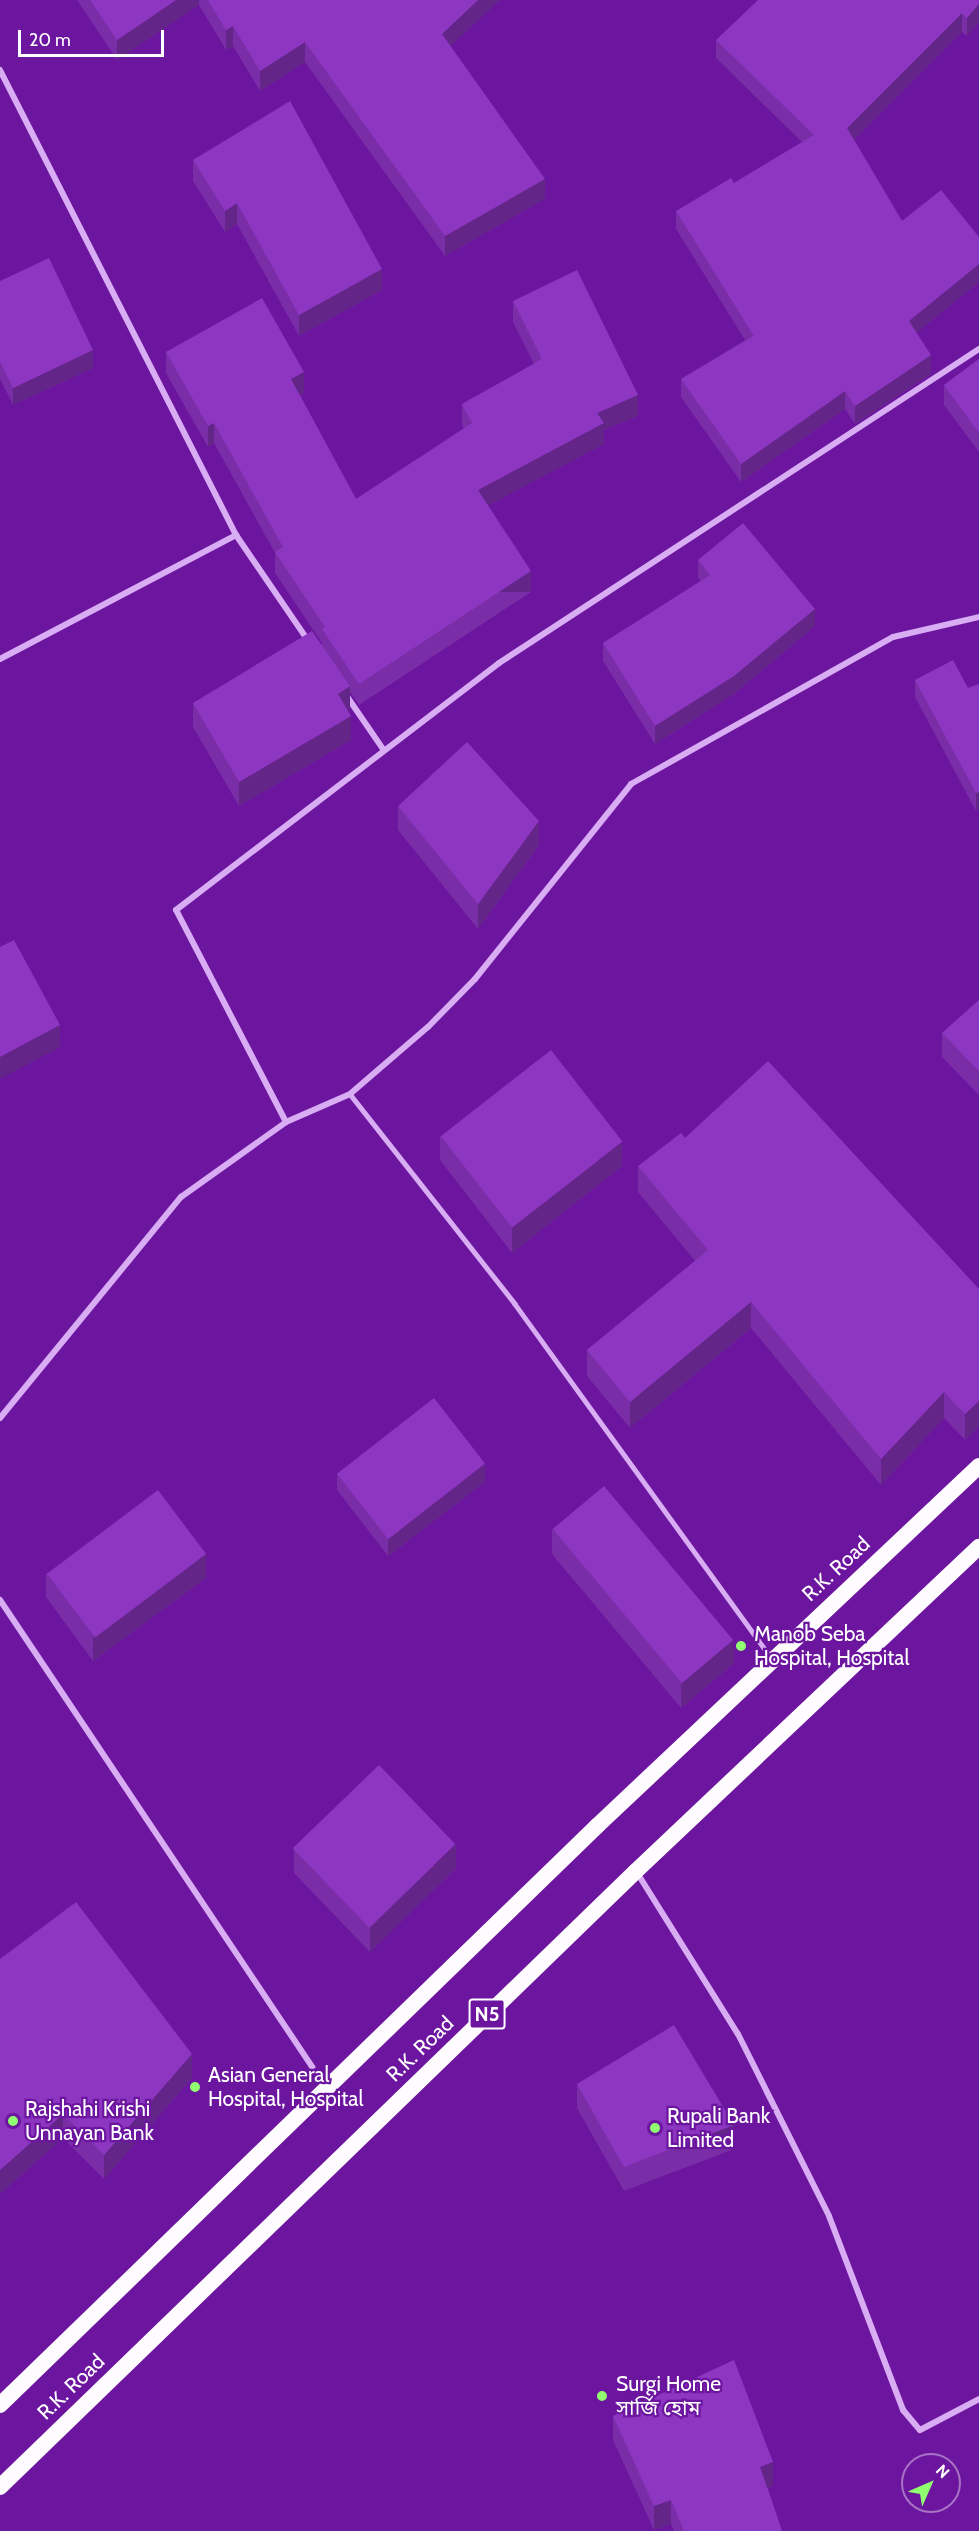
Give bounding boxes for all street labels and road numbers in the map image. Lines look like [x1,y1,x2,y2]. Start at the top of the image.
street label: R.K. Road [797,1531,875,1607]
road number: N5 [468,1997,506,2031]
street label: R.K. Road [381,2011,459,2087]
street label: R.K. Road [32,2349,110,2425]

